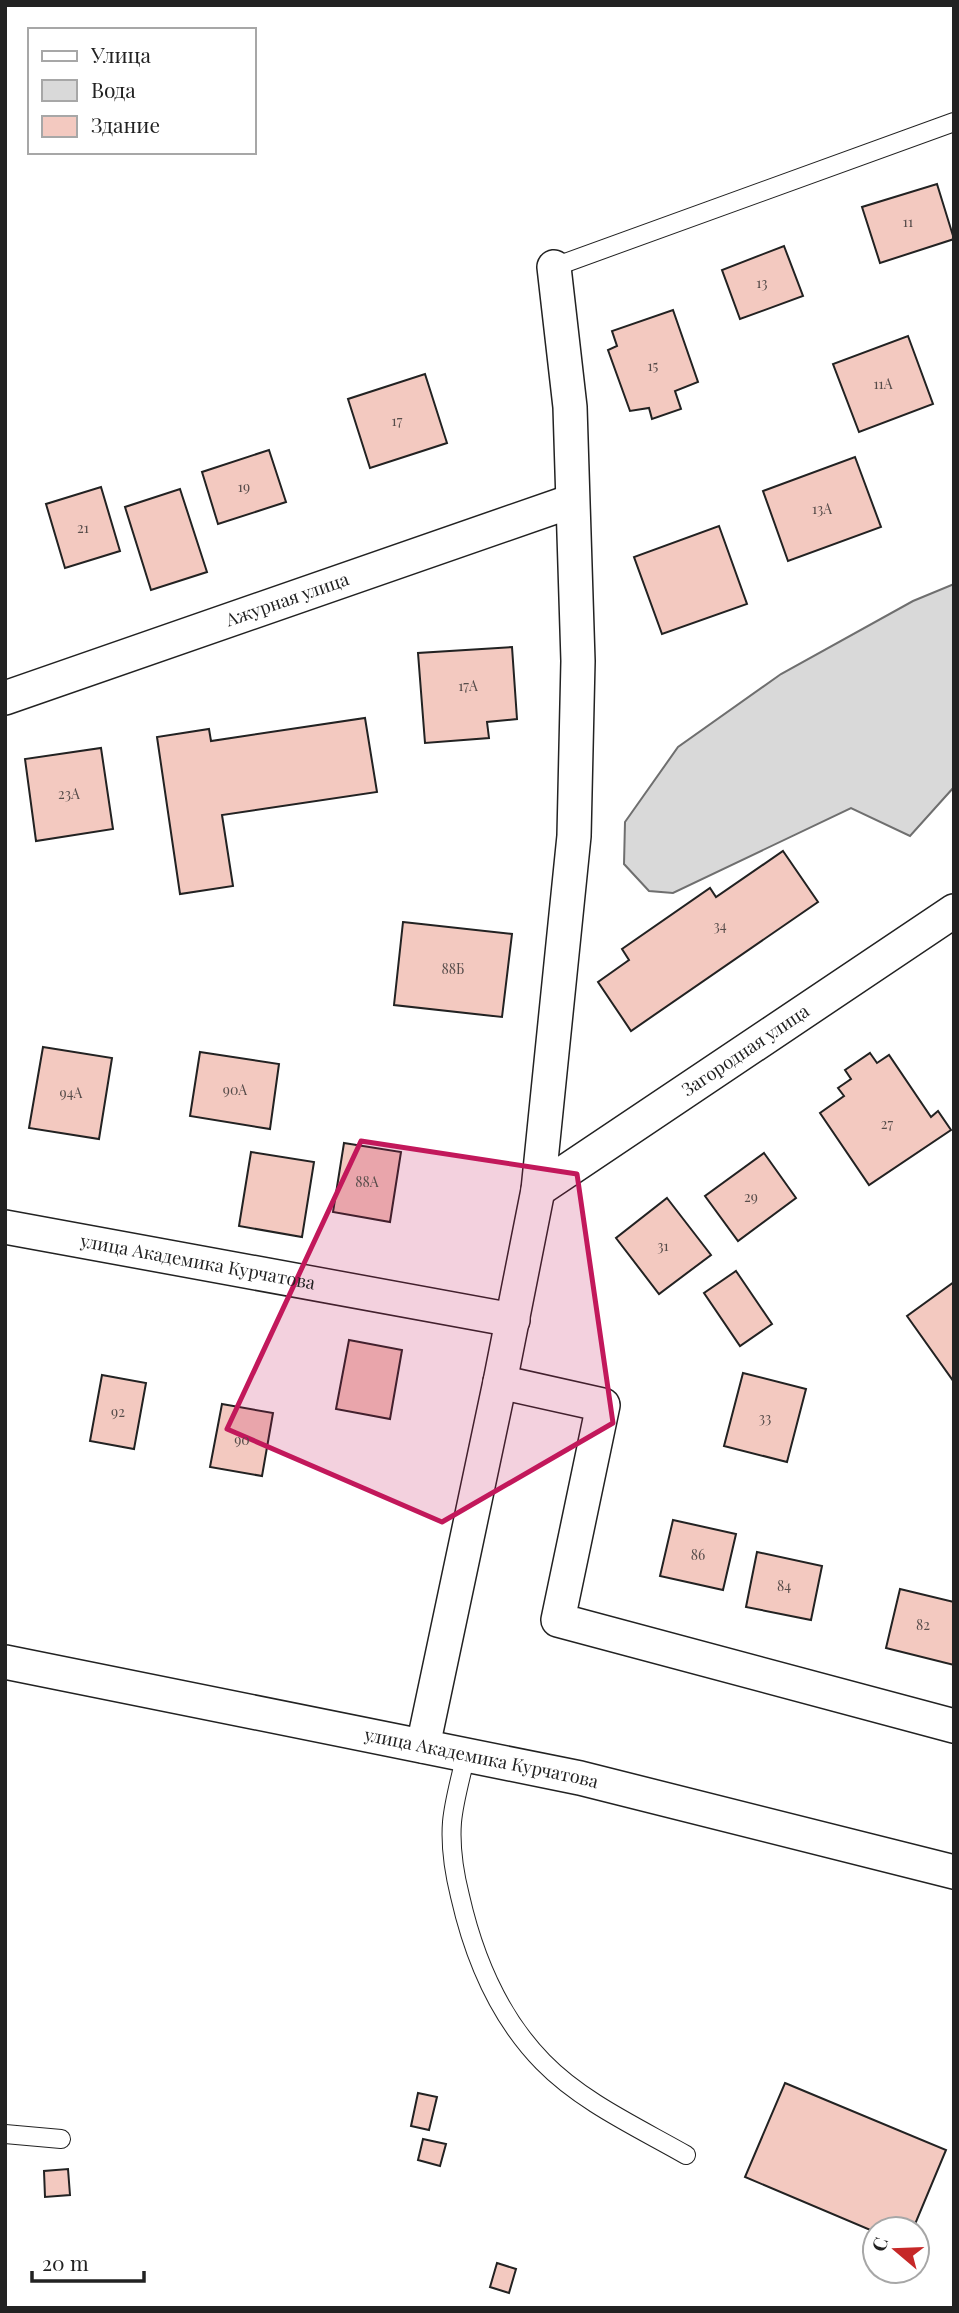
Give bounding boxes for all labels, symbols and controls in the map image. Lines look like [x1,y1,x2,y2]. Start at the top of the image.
legend [28,28,256,154]
text: Улица [90,40,152,68]
text: Вода [91,75,136,103]
text: Здание [91,110,160,138]
house number: 11 [903,212,913,231]
house number: 13 [756,273,768,292]
house number: 15 [648,356,659,375]
house number: 11А [873,374,893,393]
house number: 17 [392,411,403,430]
house number: 19 [238,477,250,496]
house number: 13А [812,499,832,518]
house number: 21 [77,518,89,537]
street label: Ажурная улица [221,566,352,632]
house number: 17А [458,676,478,695]
house number: 23А [58,784,80,803]
house number: 34 [713,916,727,935]
house number: 88Б [442,959,464,978]
street label: Загородная улица [677,999,813,1101]
house number: 90А [223,1080,247,1099]
house number: 94А [60,1083,83,1102]
house number: 27 [881,1114,894,1133]
house number: 88А [355,1172,379,1191]
house number: 29 [744,1187,758,1206]
street label: улица Академика Курчатова [78,1228,317,1295]
house number: 31 [657,1236,669,1255]
house number: 92 [111,1402,125,1421]
house number: 33 [759,1408,771,1427]
house number: 90 [234,1430,250,1449]
house number: 86 [691,1545,705,1564]
house number: 84 [777,1576,791,1595]
house number: 82 [916,1615,930,1634]
street label: улица Академика Курчатова [361,1722,601,1793]
north arrow [861,2215,931,2285]
text: С [865,2234,893,2255]
scale bar [32,2240,144,2284]
text: 20 m [42,2248,89,2276]

